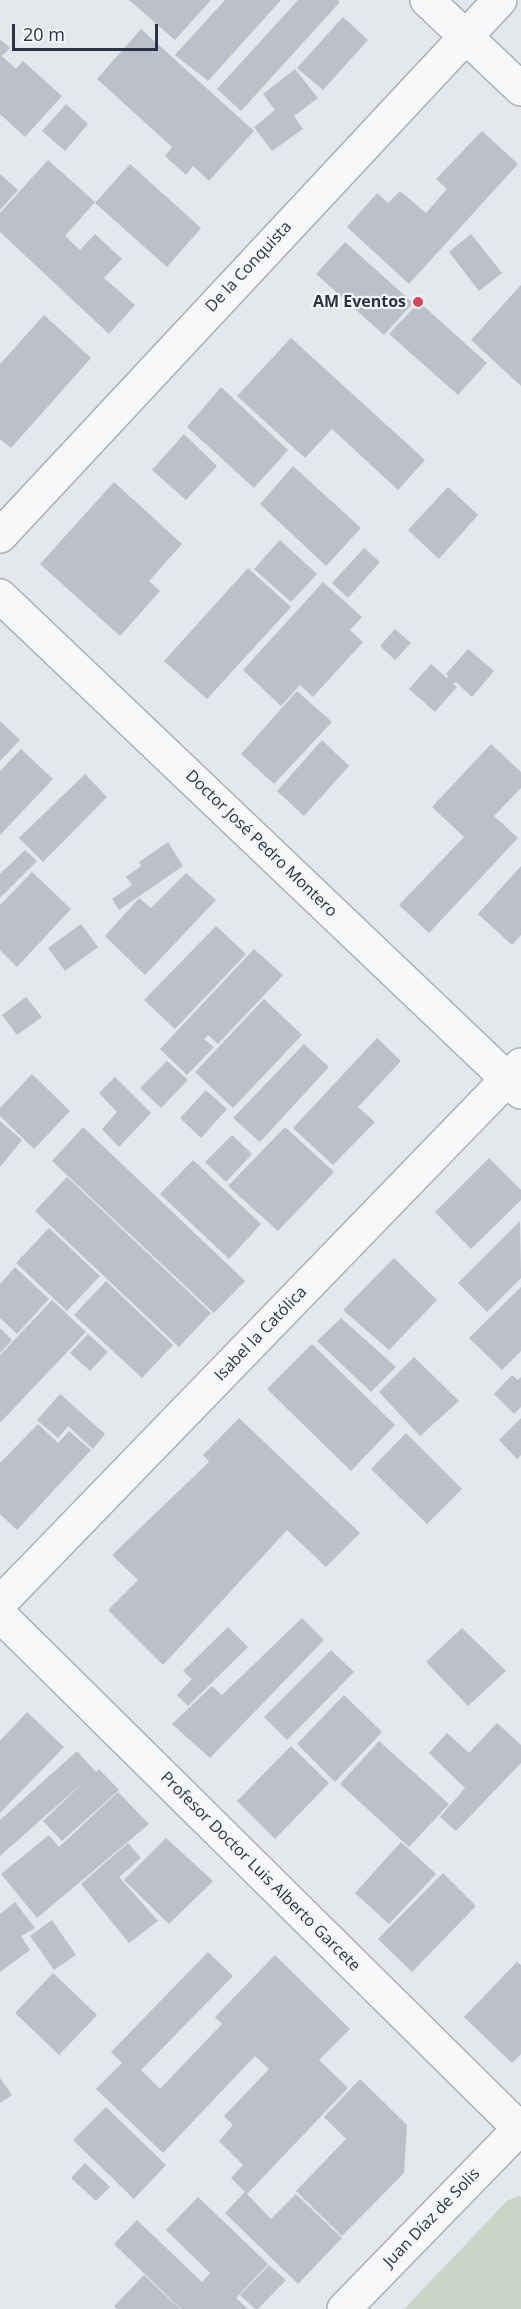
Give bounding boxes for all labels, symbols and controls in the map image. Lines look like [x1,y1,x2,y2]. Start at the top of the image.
scale bar [15,12,160,50]
text: 20 m [23,22,65,46]
street label: De la Conquista [202,218,296,316]
place label: AM Eventos [313,292,406,312]
marker: AM Eventos [411,295,425,309]
street label: Doctor José Pedro Montero [181,767,341,921]
street label: Isabel la Católica [211,1283,311,1385]
street label: Profesor Doctor Luis Alberto Garcete [156,1768,364,1976]
street label: Juan Díaz de Solis [380,2165,484,2271]

